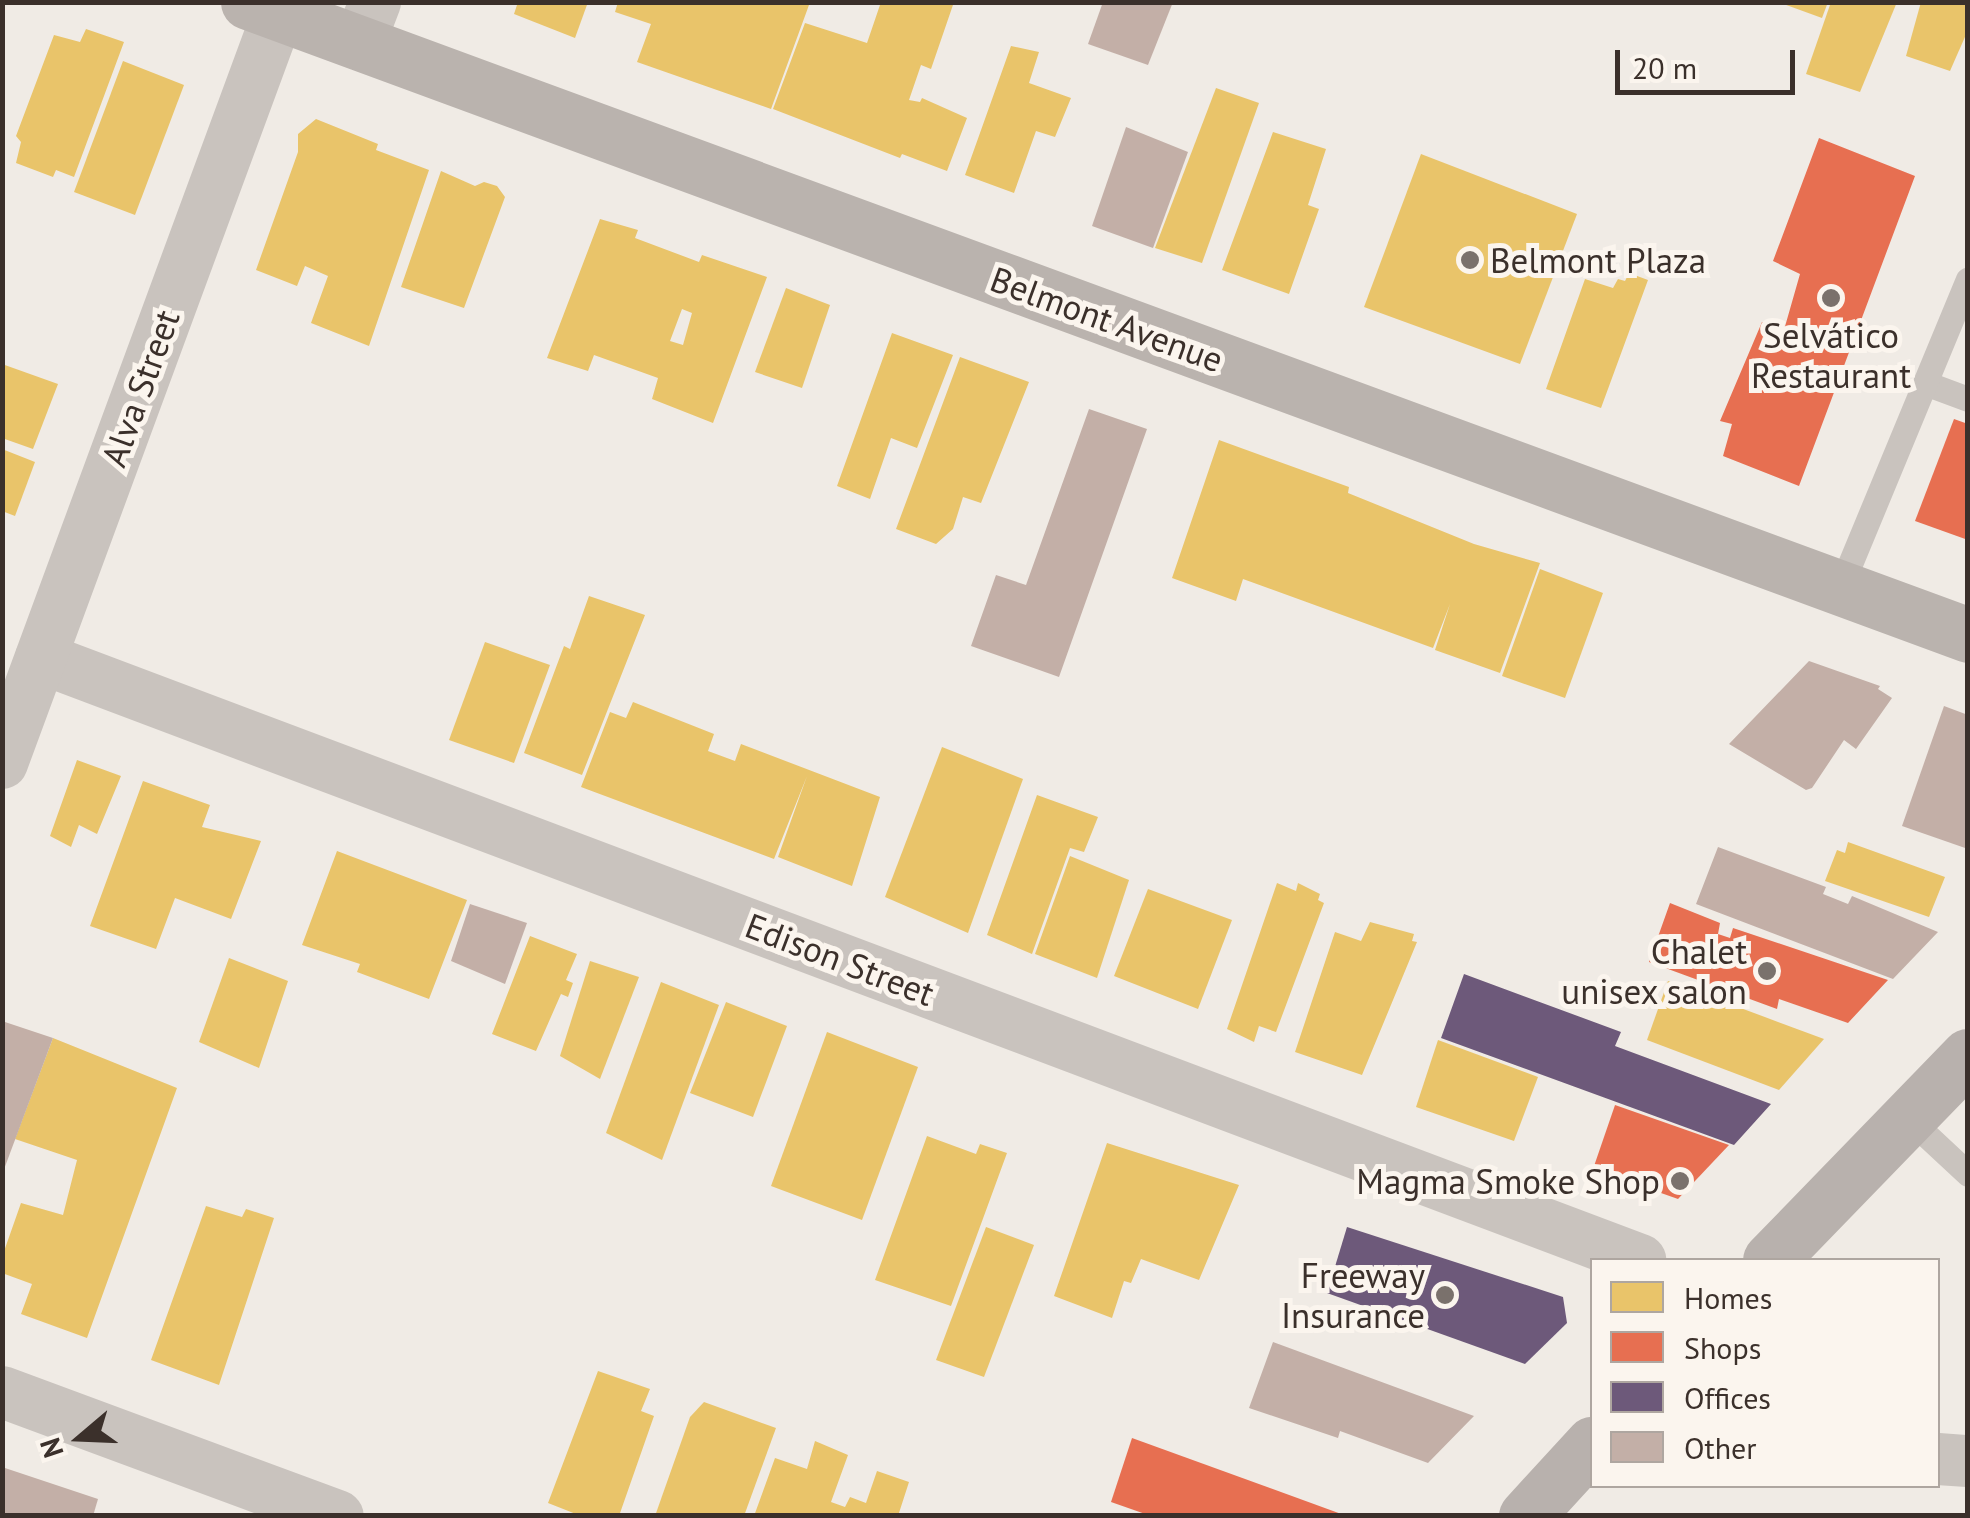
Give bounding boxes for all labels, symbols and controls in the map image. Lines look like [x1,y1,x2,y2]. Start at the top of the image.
scale bar [1620,30,1800,92]
text: 20 m [1632,48,1697,87]
place label: Belmont Plaza [1490,239,1706,281]
marker: Belmont Plaza [1459,249,1481,271]
street label: Belmont Avenue [985,257,1229,381]
marker: Selvático Restaurant [1820,287,1842,309]
street label: Alva Street [92,304,188,472]
place label: Selvático Restaurant [1751,314,1911,396]
street label: Edison Street [740,904,940,1014]
place label: Chalet unisex salon [1560,930,1747,1012]
marker: Chalet unisex salon [1756,960,1778,982]
place label: Magma Smoke Shop [1356,1160,1660,1202]
marker: Magma Smoke Shop [1669,1170,1691,1192]
place label: Freeway Insurance [1281,1254,1425,1336]
legend [1590,1258,1940,1488]
text: Homes [1684,1278,1772,1317]
marker: Freeway Insurance [1434,1284,1456,1306]
text: Shops [1684,1328,1761,1367]
text: Offices [1684,1378,1771,1417]
north arrow [30,1388,130,1488]
text: Other [1684,1428,1757,1467]
text: N [31,1433,72,1463]

